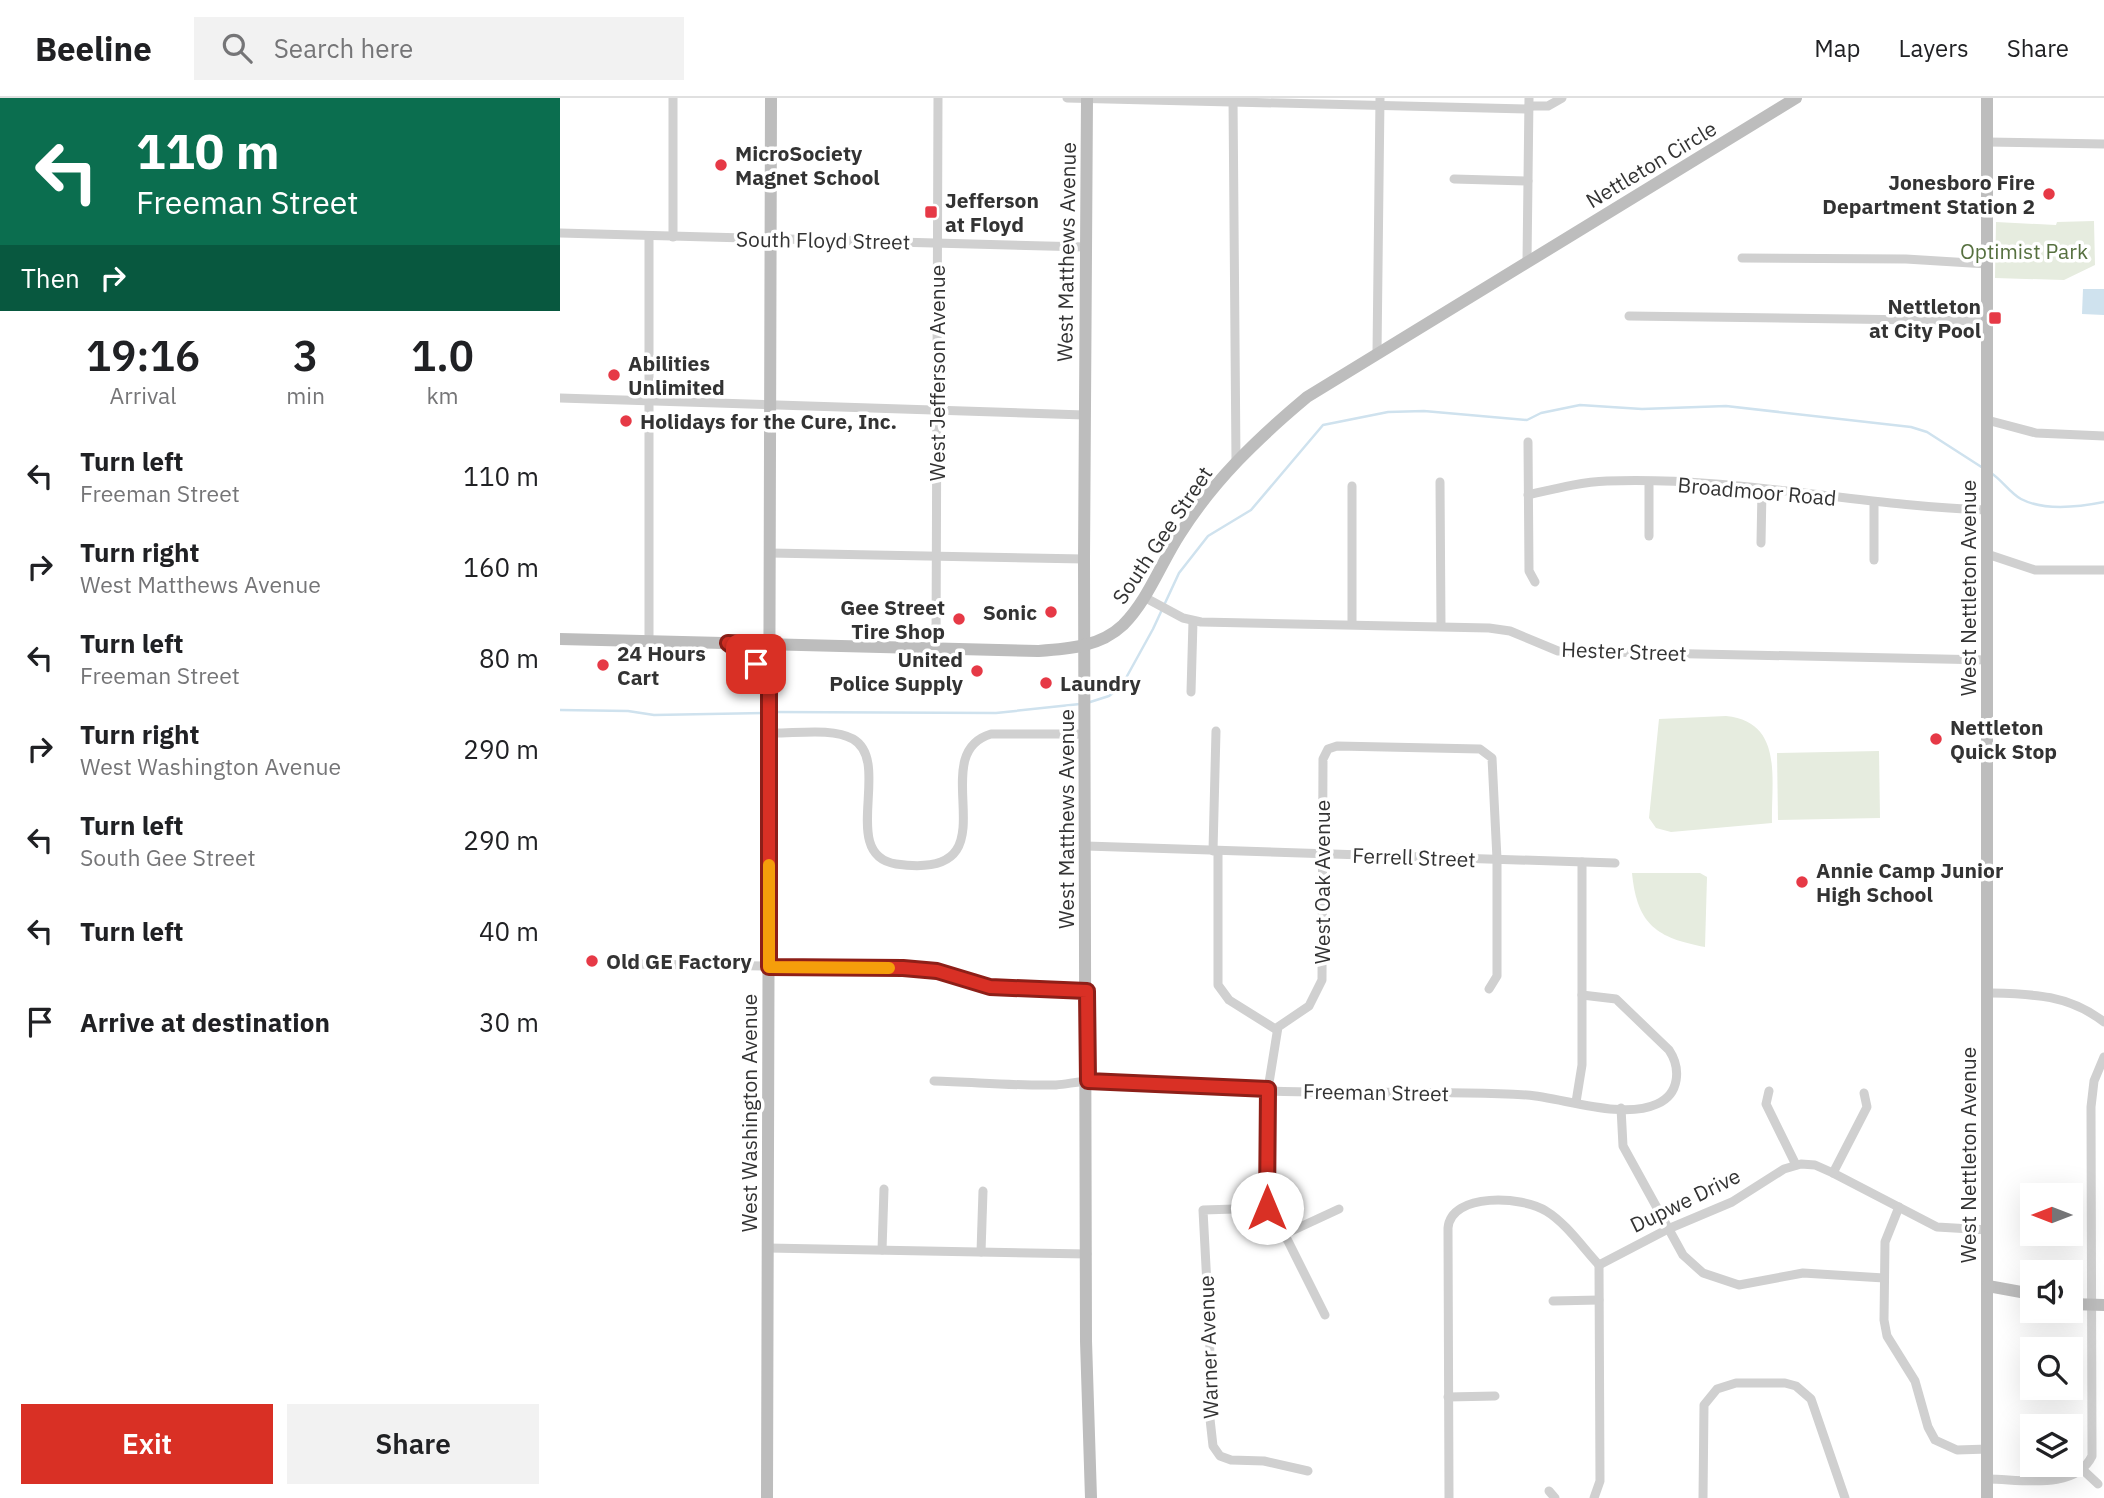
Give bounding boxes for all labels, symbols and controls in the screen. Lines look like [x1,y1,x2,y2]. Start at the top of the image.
search box [194,17,684,80]
text: Beeline [35,27,152,70]
icon: search [218,29,256,67]
text: Search here [274,31,413,65]
text: Map [1814,32,1861,64]
text: Layers [1899,32,1969,64]
text: Share [2007,32,2069,64]
street label: Nettleton Circle [1580,114,1722,214]
text: 110 m [136,119,280,182]
icon: left [21,126,112,217]
place label: MicroSociety Magnet School [735,139,880,191]
street label: West Matthews Avenue [1050,142,1082,362]
marker: MicroSociety Magnet School [713,157,729,173]
place label: Jonesboro Fire Department Station 2 [1822,168,2035,220]
text: Freeman Street [136,181,359,223]
place label: Jefferson at Floyd [945,186,1039,238]
marker: Jonesboro Fire Department Station 2 [2041,186,2057,202]
marker: Jefferson at Floyd [923,204,939,220]
street label: South Floyd Street [736,224,910,256]
park label: Optimist Park [1960,237,2088,265]
icon: right [94,259,132,297]
text: Then [21,261,80,295]
street label: West Jefferson Avenue [923,265,951,481]
place label: Nettleton at City Pool [1869,292,1981,344]
marker: Nettleton at City Pool [1987,310,2003,326]
text: 19:16 [86,328,200,383]
text: 3 [293,328,318,383]
text: 1.0 [411,328,474,383]
place label: Abilities Unlimited [628,349,725,401]
marker: Abilities Unlimited [606,367,622,383]
text: Arrival [110,380,177,410]
text: min [286,380,325,410]
text: km [426,380,459,410]
place label: Holidays for the Cure, Inc. [640,407,897,435]
marker: Holidays for the Cure, Inc. [618,413,634,429]
text: Turn left [80,444,183,478]
icon: left [21,457,59,495]
text: 110 m [463,459,539,493]
street label: South Gee Street [1106,461,1218,609]
street label: Broadmoor Road [1676,470,1838,512]
text: Freeman Street [80,478,240,508]
street label: West Nettleton Avenue [1954,480,1982,696]
text: Turn right [80,535,199,569]
icon: right [21,548,59,586]
text: 160 m [463,550,539,584]
text: West Matthews Avenue [80,569,321,599]
place label: Gee Street Tire Shop [840,593,945,645]
place label: Sonic [983,598,1037,626]
marker: Sonic [1043,604,1059,620]
marker: Gee Street Tire Shop [951,611,967,627]
text: Turn left [80,626,183,660]
pin [726,634,786,694]
street label: Hester Street [1561,635,1687,667]
icon: left [21,639,59,677]
place label: 24 Hours Cart [617,639,706,691]
text: 80 m [479,641,539,675]
icon: arrive [737,645,775,683]
place label: United Police Supply [829,645,964,697]
marker: 24 Hours Cart [595,657,611,673]
text: Freeman Street [80,660,240,690]
marker: United Police Supply [969,663,985,679]
place label: Laundry [1060,669,1142,697]
marker: Laundry [1038,675,1054,691]
street label: West Matthews Avenue [1052,709,1080,929]
place label: Nettleton Quick Stop [1950,713,2057,765]
text: Turn right [80,717,199,751]
icon: right [21,730,59,768]
marker: Nettleton Quick Stop [1928,731,1944,747]
text: 290 m [463,732,539,766]
text: West Washington Avenue [80,751,341,781]
street label: West Oak Avenue [1308,800,1336,964]
text: Turn left [80,808,183,842]
icon: left [21,821,59,859]
text: 290 m [463,823,539,857]
street label: Ferrell Street [1352,841,1476,873]
text: South Gee Street [80,842,256,872]
place label: Annie Camp Junior High School [1816,856,2004,908]
marker: Annie Camp Junior High School [1794,874,1810,890]
icon: left [21,912,59,950]
text: Turn left [80,914,183,948]
text: 40 m [479,914,539,948]
place label: Old GE Factory [606,947,753,975]
marker: Old GE Factory [584,953,600,969]
street label: West Washington Avenue [735,994,763,1232]
icon: arrive [21,1003,59,1041]
text: Arrive at destination [80,1005,330,1039]
text: 30 m [479,1005,539,1039]
street label: West Nettleton Avenue [1954,1047,1982,1263]
street label: Freeman Street [1303,1077,1449,1107]
street label: Dupwe Drive [1625,1161,1745,1239]
position arrow [1230,1171,1304,1245]
north arrow [2020,1183,2082,1246]
map controls [2020,1183,2083,1477]
button: sound [2020,1260,2083,1323]
street label: Warner Avenue [1192,1275,1224,1419]
button: search [2020,1337,2083,1400]
button: Exit [21,1404,273,1484]
button: Share [287,1404,539,1484]
button: layers [2020,1414,2083,1477]

